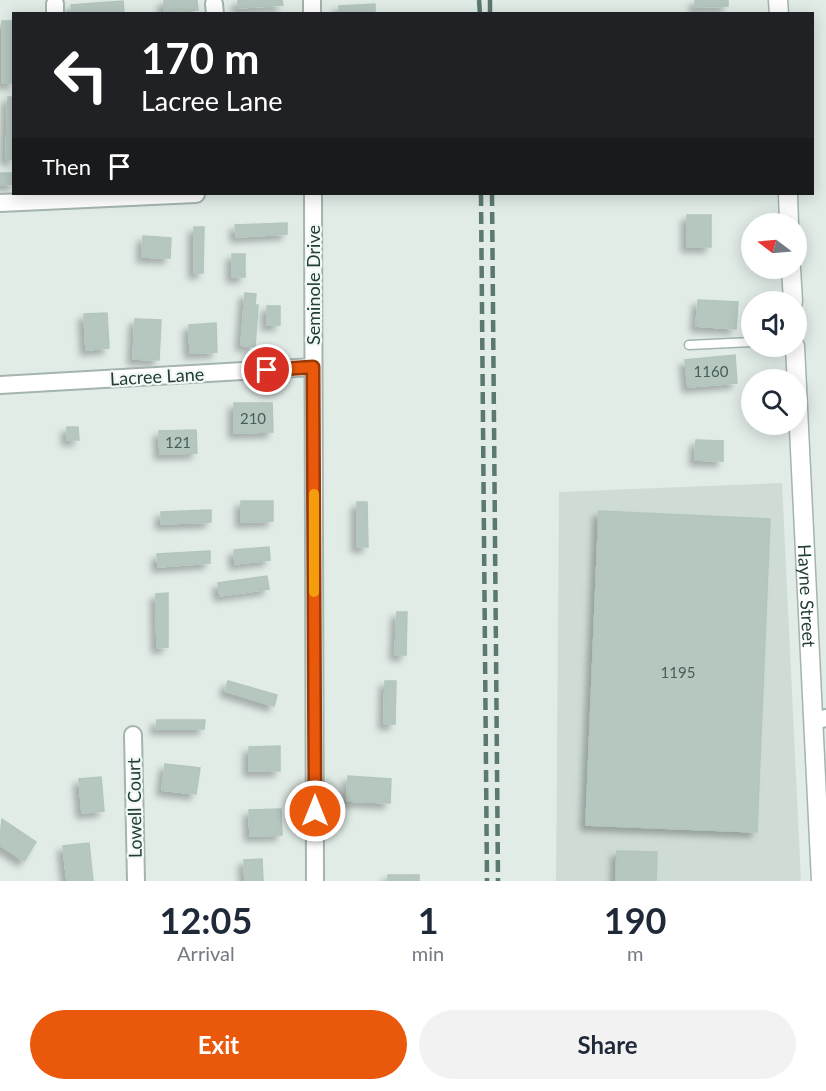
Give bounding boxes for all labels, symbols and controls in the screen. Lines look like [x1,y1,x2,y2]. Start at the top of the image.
text: 170 m [141,33,259,83]
icon: left [42,36,120,114]
text: Lacree Lane [141,84,282,117]
icon: arrive [103,150,136,183]
text: Then [42,153,91,180]
north arrow [741,213,807,279]
map controls [741,213,807,435]
street label: Seminole Drive [302,225,324,345]
button: sound [741,291,807,357]
pin [241,344,292,395]
icon: arrive [250,353,283,386]
house number: 1160 [694,362,729,380]
street label: Lacree Lane [109,363,205,389]
button: search [741,369,807,435]
house number: 210 [240,409,266,427]
house number: 121 [165,433,191,451]
street label: Hayne Street [794,544,821,648]
house number: 1195 [661,663,695,681]
street label: Lowell Court [122,757,146,858]
position arrow [283,779,347,843]
text: 12:05 [160,898,252,942]
text: 1 [418,898,439,942]
text: 190 [604,898,666,942]
text: Arrival [177,941,235,965]
text: min [412,941,444,965]
text: m [627,941,643,965]
button: Exit [30,1010,407,1079]
button: Share [419,1010,796,1079]

